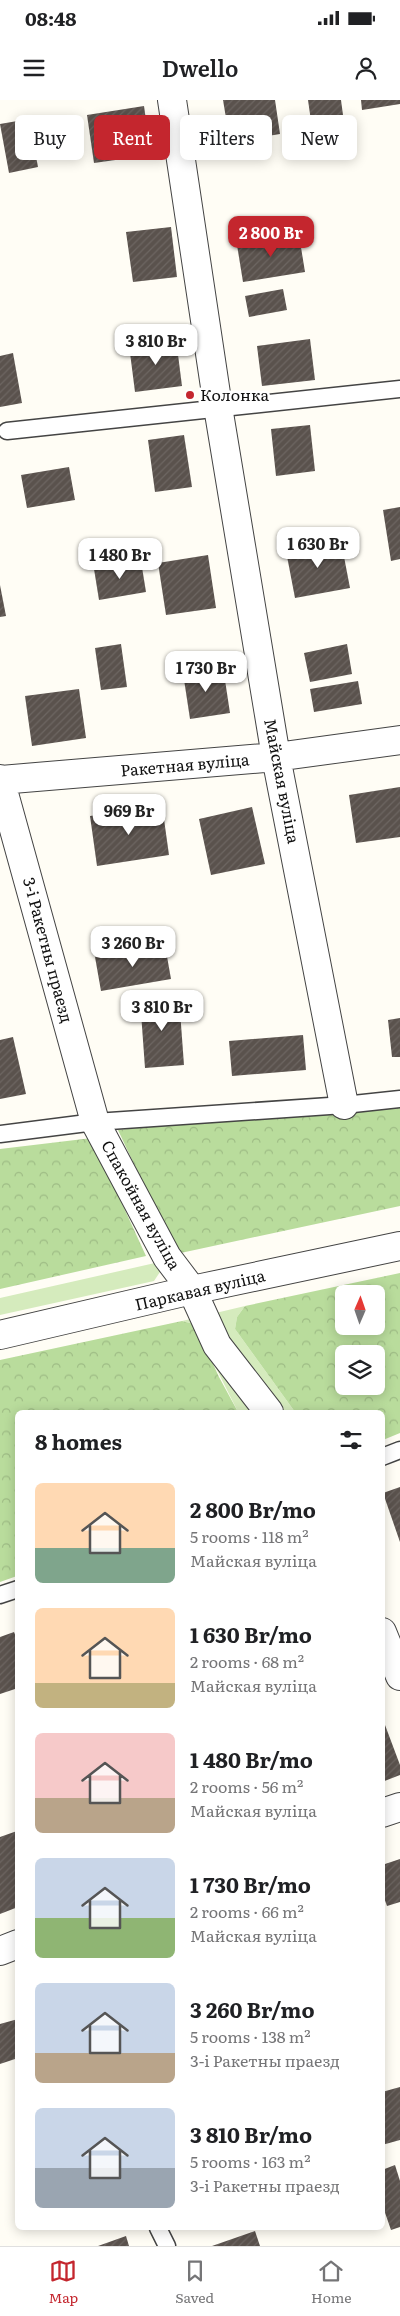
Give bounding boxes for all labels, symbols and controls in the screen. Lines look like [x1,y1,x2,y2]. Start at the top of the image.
text: 08:48 [25,4,76,32]
text: Dwello [162,51,238,84]
icon: menu [20,54,48,82]
icon: person [352,54,380,82]
chip: Buy [15,115,84,160]
chip: Rent [94,115,170,160]
chip: Filters [180,115,272,160]
chip: New [282,115,357,160]
pin: 2 800 Br [219,216,323,258]
text: 2 800 Br [239,220,303,244]
pin: 3 810 Br [104,324,208,366]
text: 3 810 Br [126,328,186,352]
place label: Колонка [200,382,270,406]
marker: Колонка [184,389,196,401]
pin: 1 630 Br [266,526,370,569]
text: 1 630 Br [288,531,348,555]
pin: 1 480 Br [68,538,172,580]
text: 1 480 Br [89,542,151,566]
pin: 1 730 Br [154,650,258,693]
text: 1 730 Br [176,655,236,679]
street label: Майская вуліца [259,716,307,846]
street label: Ракетная вуліца [119,746,251,782]
pin: 969 Br [88,794,170,836]
text: 969 Br [104,798,154,822]
street label: 3-і Ракетны праезд [18,874,80,1025]
pin: 3 260 Br [81,926,185,968]
text: 3 260 Br [102,930,164,954]
pin: 3 810 Br [110,990,214,1032]
text: 3 810 Br [132,994,192,1018]
street label: Спакойная вуліца [96,1135,188,1274]
street label: Паркавая вуліца [132,1262,268,1316]
north arrow [335,1285,385,1335]
map controls [335,1285,385,1395]
button: layers [335,1345,385,1395]
text: 8 homes [35,1425,122,1456]
icon: filters [337,1426,365,1454]
text: 2 800 Br/mo [190,1493,316,1524]
icon: home [75,1503,135,1563]
text: 5 rooms · 118 m² [190,1524,309,1548]
text: Майская вуліца [190,1548,317,1572]
text: 1 630 Br/mo [190,1618,312,1649]
icon: home [75,1628,135,1688]
text: 2 rooms · 68 m² [190,1649,304,1673]
text: Майская вуліца [190,1673,317,1697]
text: 1 480 Br/mo [190,1743,313,1774]
icon: home [75,1753,135,1813]
text: 2 rooms · 56 m² [190,1774,303,1798]
text: Майская вуліца [190,1798,317,1822]
text: 1 730 Br/mo [190,1868,311,1899]
icon: home [75,1878,135,1938]
text: 2 rooms · 66 m² [190,1899,304,1923]
text: Майская вуліца [190,1923,317,1947]
text: 3 260 Br/mo [190,1993,315,2024]
icon: home [75,2003,135,2063]
text: 5 rooms · 138 m² [190,2024,311,2048]
text: 3-і Ракетны праезд [190,2048,340,2072]
text: 3 810 Br/mo [190,2118,312,2149]
icon: home [75,2128,135,2188]
text: 5 rooms · 163 m² [190,2149,311,2173]
text: 3-і Ракетны праезд [190,2173,340,2197]
tab: Map [48,2257,78,2307]
tab: Saved [175,2257,214,2307]
tab: Home [311,2257,352,2307]

